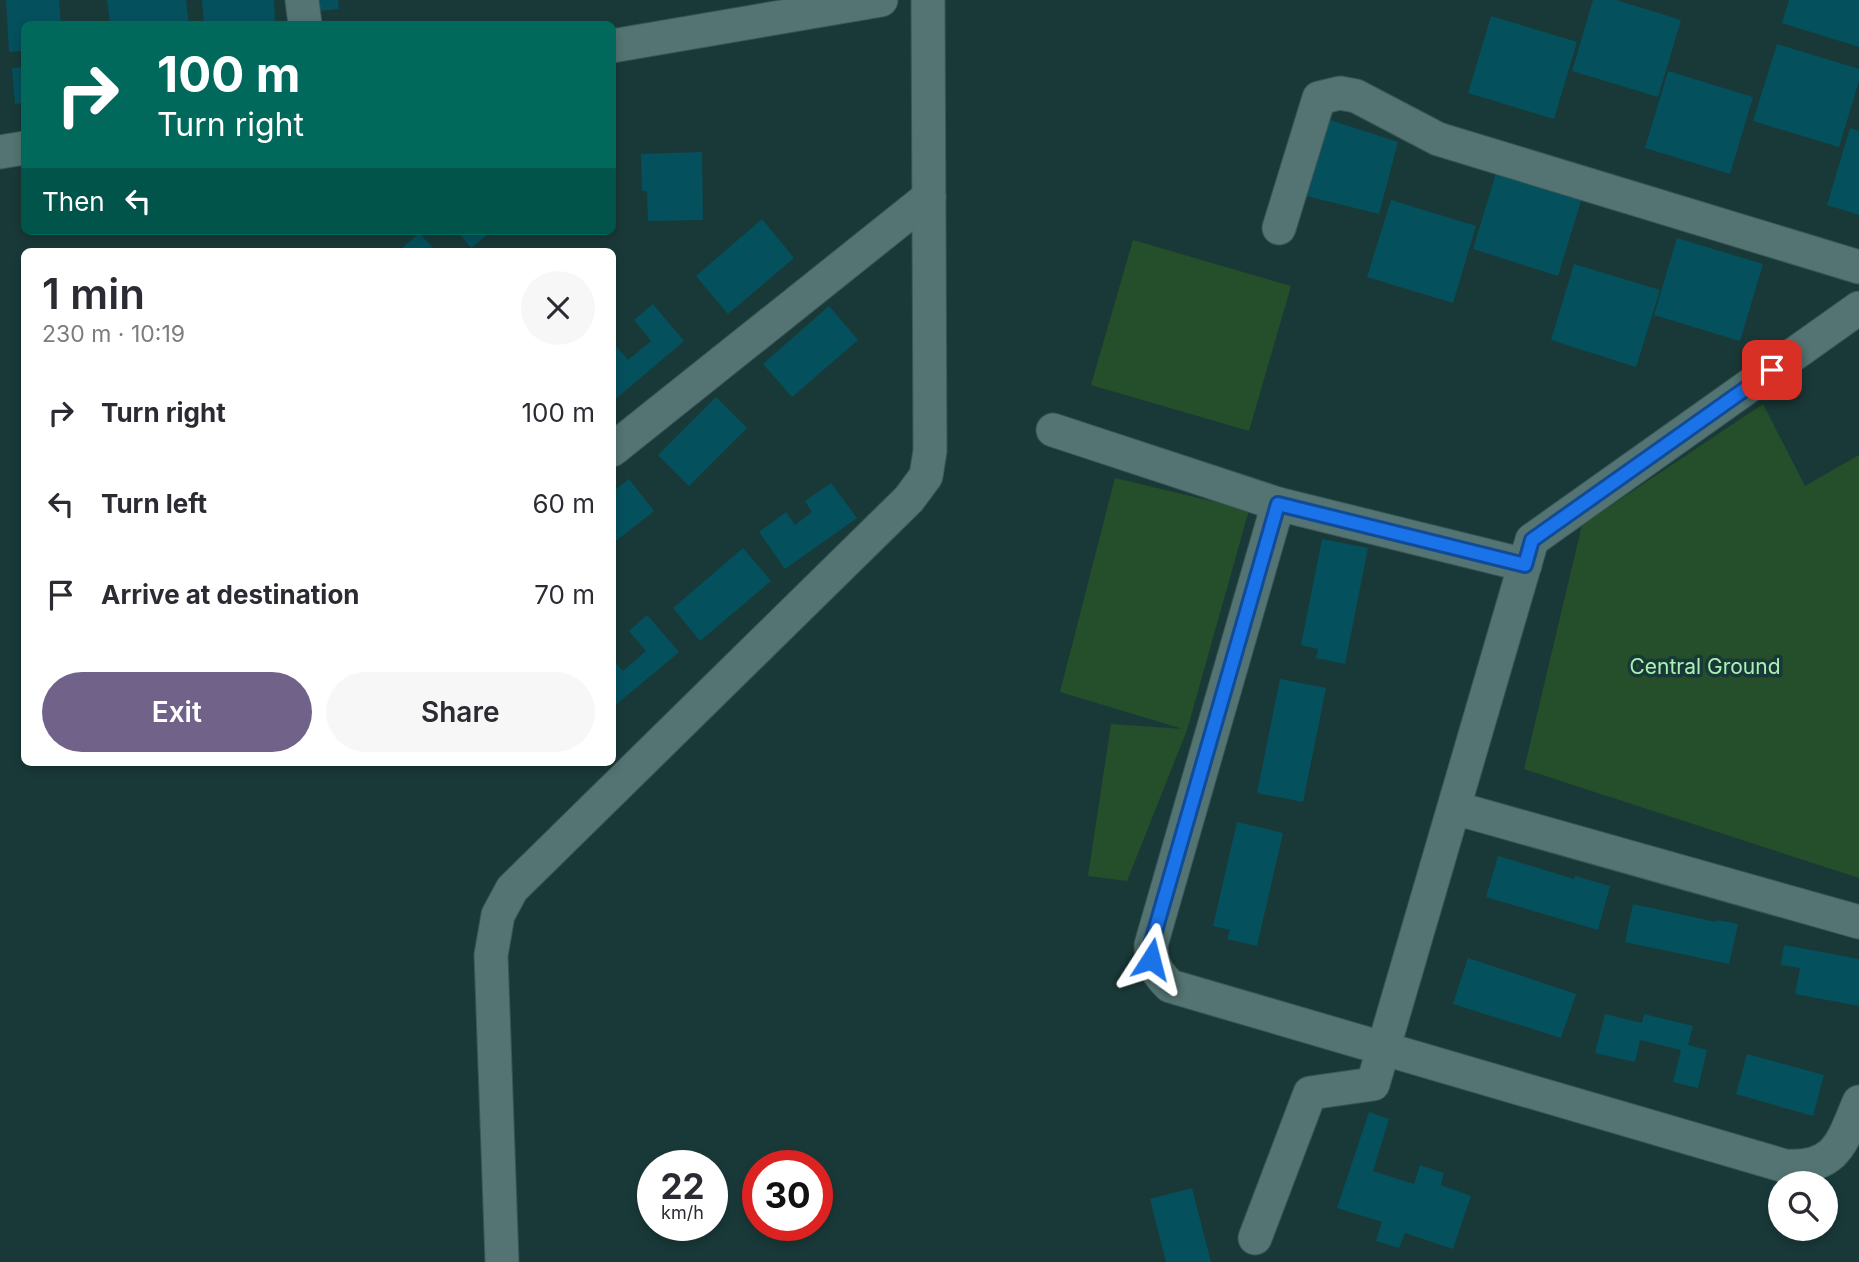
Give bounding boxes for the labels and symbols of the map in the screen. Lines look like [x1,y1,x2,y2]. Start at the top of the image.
pin [1742,340,1802,400]
park label: Central Ground [1629,654,1781,679]
position arrow [1114,922,1188,996]
speed limit sign: 30 [742,1150,833,1241]

